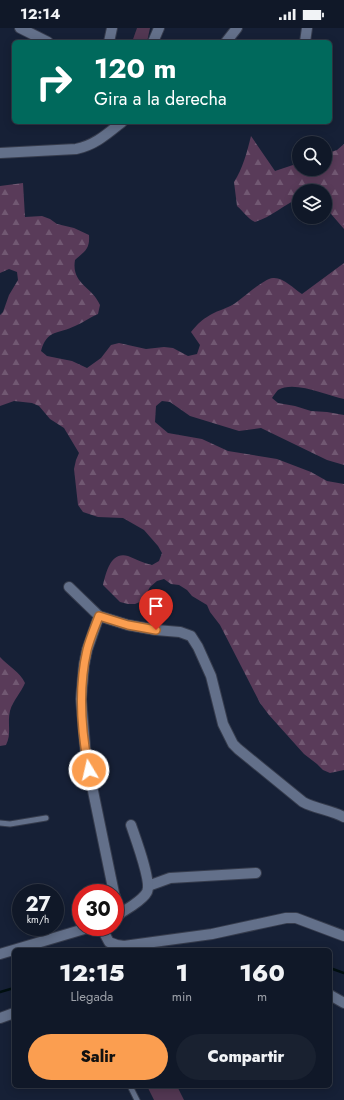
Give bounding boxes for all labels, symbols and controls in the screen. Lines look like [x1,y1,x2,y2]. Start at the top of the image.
text: 12:14 [20,3,60,25]
text: 120 m [94,48,177,89]
icon: right [28,56,80,108]
text: Gira a la derecha [94,86,227,112]
map controls [292,136,332,224]
button: search [292,136,332,176]
button: layers [292,184,332,224]
pin [139,589,173,630]
icon: arrive [145,595,167,617]
position arrow [68,749,110,791]
speed limit sign: 30 [72,884,124,936]
text: 27 [25,890,51,919]
text: km/h [27,912,49,927]
text: 12:15 [59,955,125,990]
text: 1 [176,955,188,990]
text: 160 [239,955,285,990]
text: Llegada [70,987,113,1006]
text: min [172,987,192,1006]
text: m [257,987,267,1006]
button: Salir [28,1034,168,1080]
button: Compartir [176,1034,316,1080]

